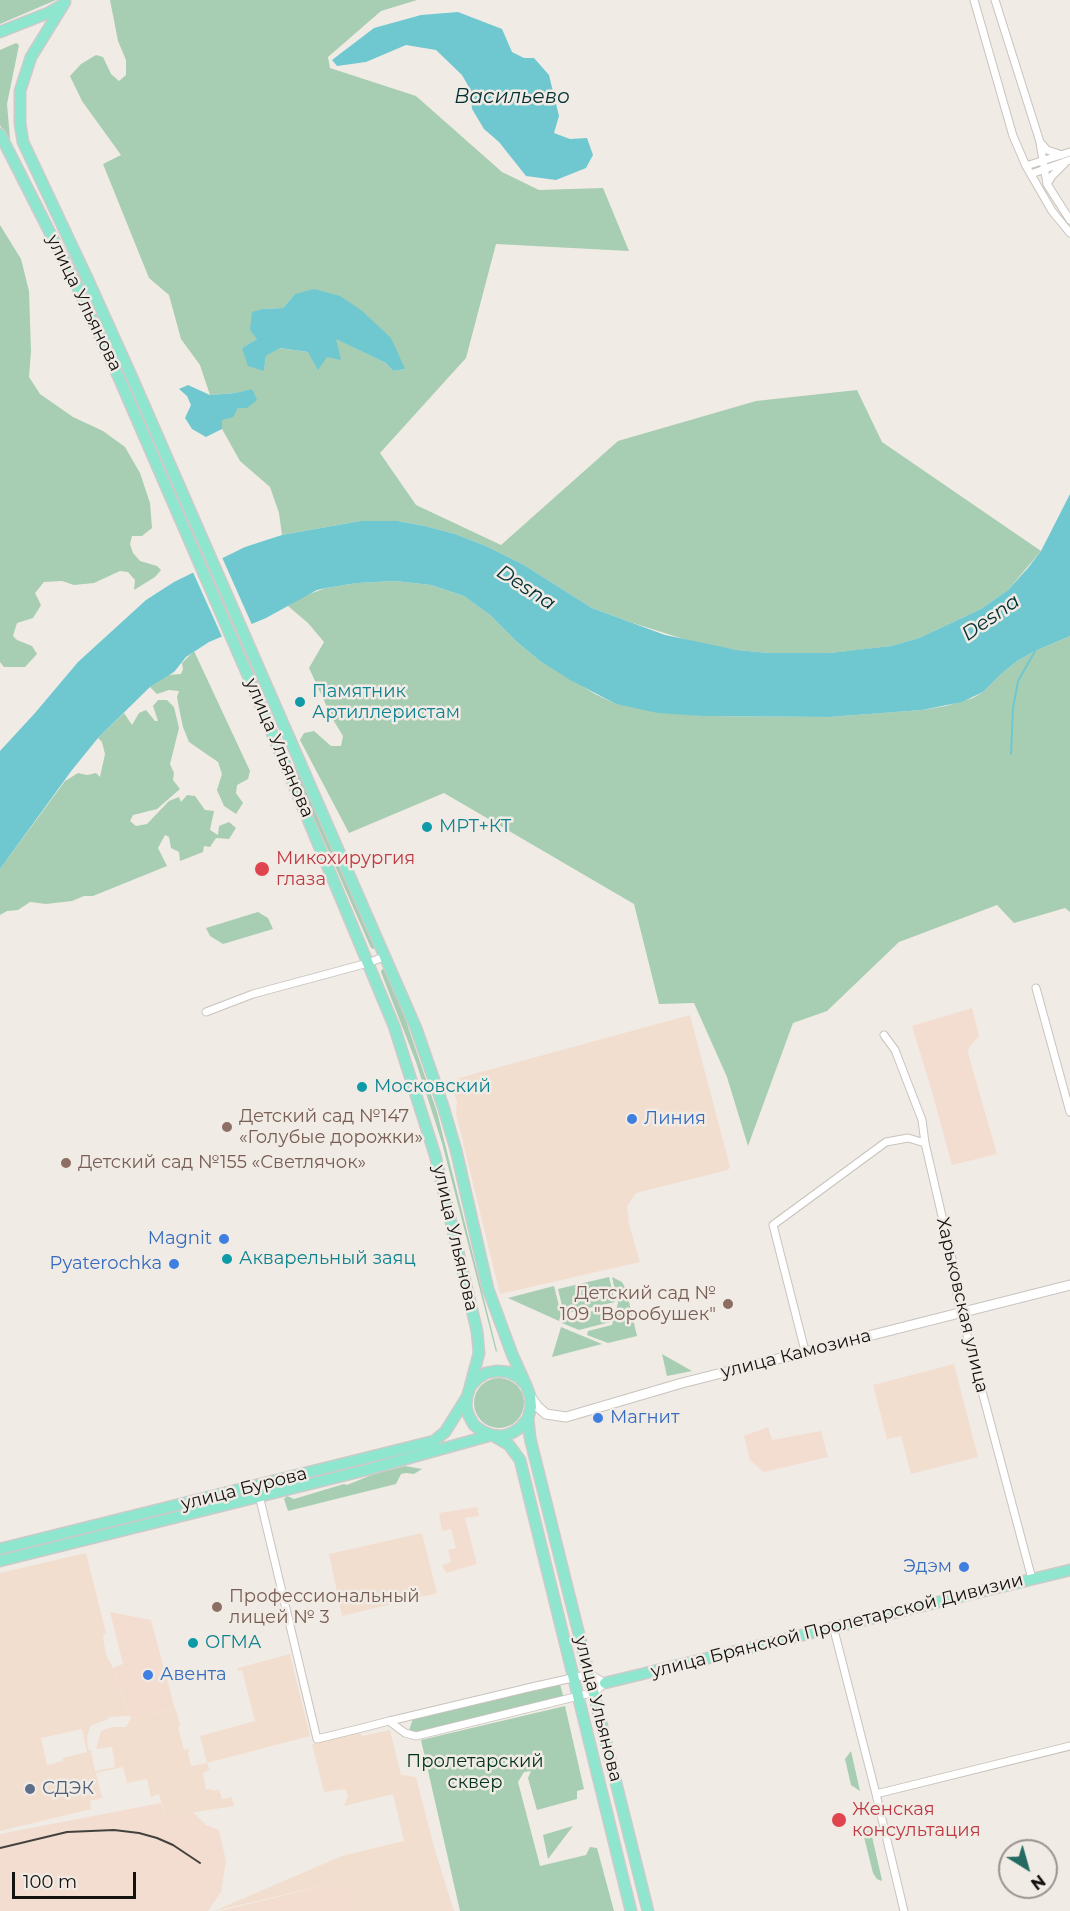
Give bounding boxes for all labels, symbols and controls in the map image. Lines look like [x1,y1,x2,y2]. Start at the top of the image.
water label: Васильево [454,85,570,109]
street label: улица Ульянова [42,231,126,375]
water label: Desna [492,560,560,616]
water label: Desna [957,589,1025,647]
street label: улица Ульянова [240,675,318,821]
place label: Памятник Артиллеристам [312,681,460,724]
marker: Памятник Артиллеристам [293,695,307,709]
place label: МРТ+КТ [439,816,511,838]
marker: МРТ+КТ [420,820,434,834]
place label: Микохирургия глаза [276,848,415,890]
marker: Микохирургия глаза [253,860,271,878]
place label: Московский [374,1076,491,1098]
marker: Московский [355,1080,369,1094]
place label: Детский сад №147 «Голубые дорожки» [239,1106,423,1148]
place label: Линия [644,1108,706,1130]
marker: Линия [625,1112,639,1126]
marker: Детский сад №147 «Голубые дорожки» [220,1120,234,1134]
place label: Детский сад №155 «Светлячок» [78,1152,366,1174]
marker: Детский сад №155 «Светлячок» [59,1156,73,1170]
street label: улица Ульянова [428,1163,482,1313]
street label: Харьковская улица [931,1215,993,1395]
place label: Magnit [148,1228,212,1250]
marker: Magnit [217,1232,231,1246]
place label: Акварельный заяц [239,1248,416,1270]
marker: Акварельный заяц [220,1252,234,1266]
place label: Pyaterochka [50,1253,162,1275]
marker: Pyaterochka [167,1257,181,1271]
place label: Детский сад № 109 "Воробушек" [560,1283,716,1326]
marker: Детский сад № 109 "Воробушек" [721,1297,735,1311]
street label: улица Камозина [719,1325,873,1383]
place label: Магнит [610,1407,679,1429]
marker: Магнит [591,1411,605,1425]
street label: улица Бурова [179,1463,309,1515]
place label: Эдэм [903,1556,952,1578]
marker: Эдэм [957,1560,971,1574]
street label: улица Брянской Пролетарской Дивизии [648,1569,1026,1683]
place label: Профессиональный лицей № 3 [229,1586,420,1628]
marker: Профессиональный лицей № 3 [210,1600,224,1614]
place label: ОГМА [205,1632,261,1654]
street label: улица Ульянова [569,1634,627,1784]
marker: ОГМА [186,1636,200,1650]
place label: Авента [160,1664,227,1686]
marker: Авента [141,1668,155,1682]
park label: Пролетарский сквер [406,1751,544,1794]
place label: СДЭК [42,1778,94,1800]
marker: СДЭК [23,1782,37,1796]
place label: Женская консультация [852,1799,981,1842]
marker: Женская консультация [830,1811,848,1829]
north arrow [998,1839,1058,1899]
scale bar [15,1860,140,1898]
text: 100 m [23,1871,77,1893]
text: N [1027,1871,1049,1894]

